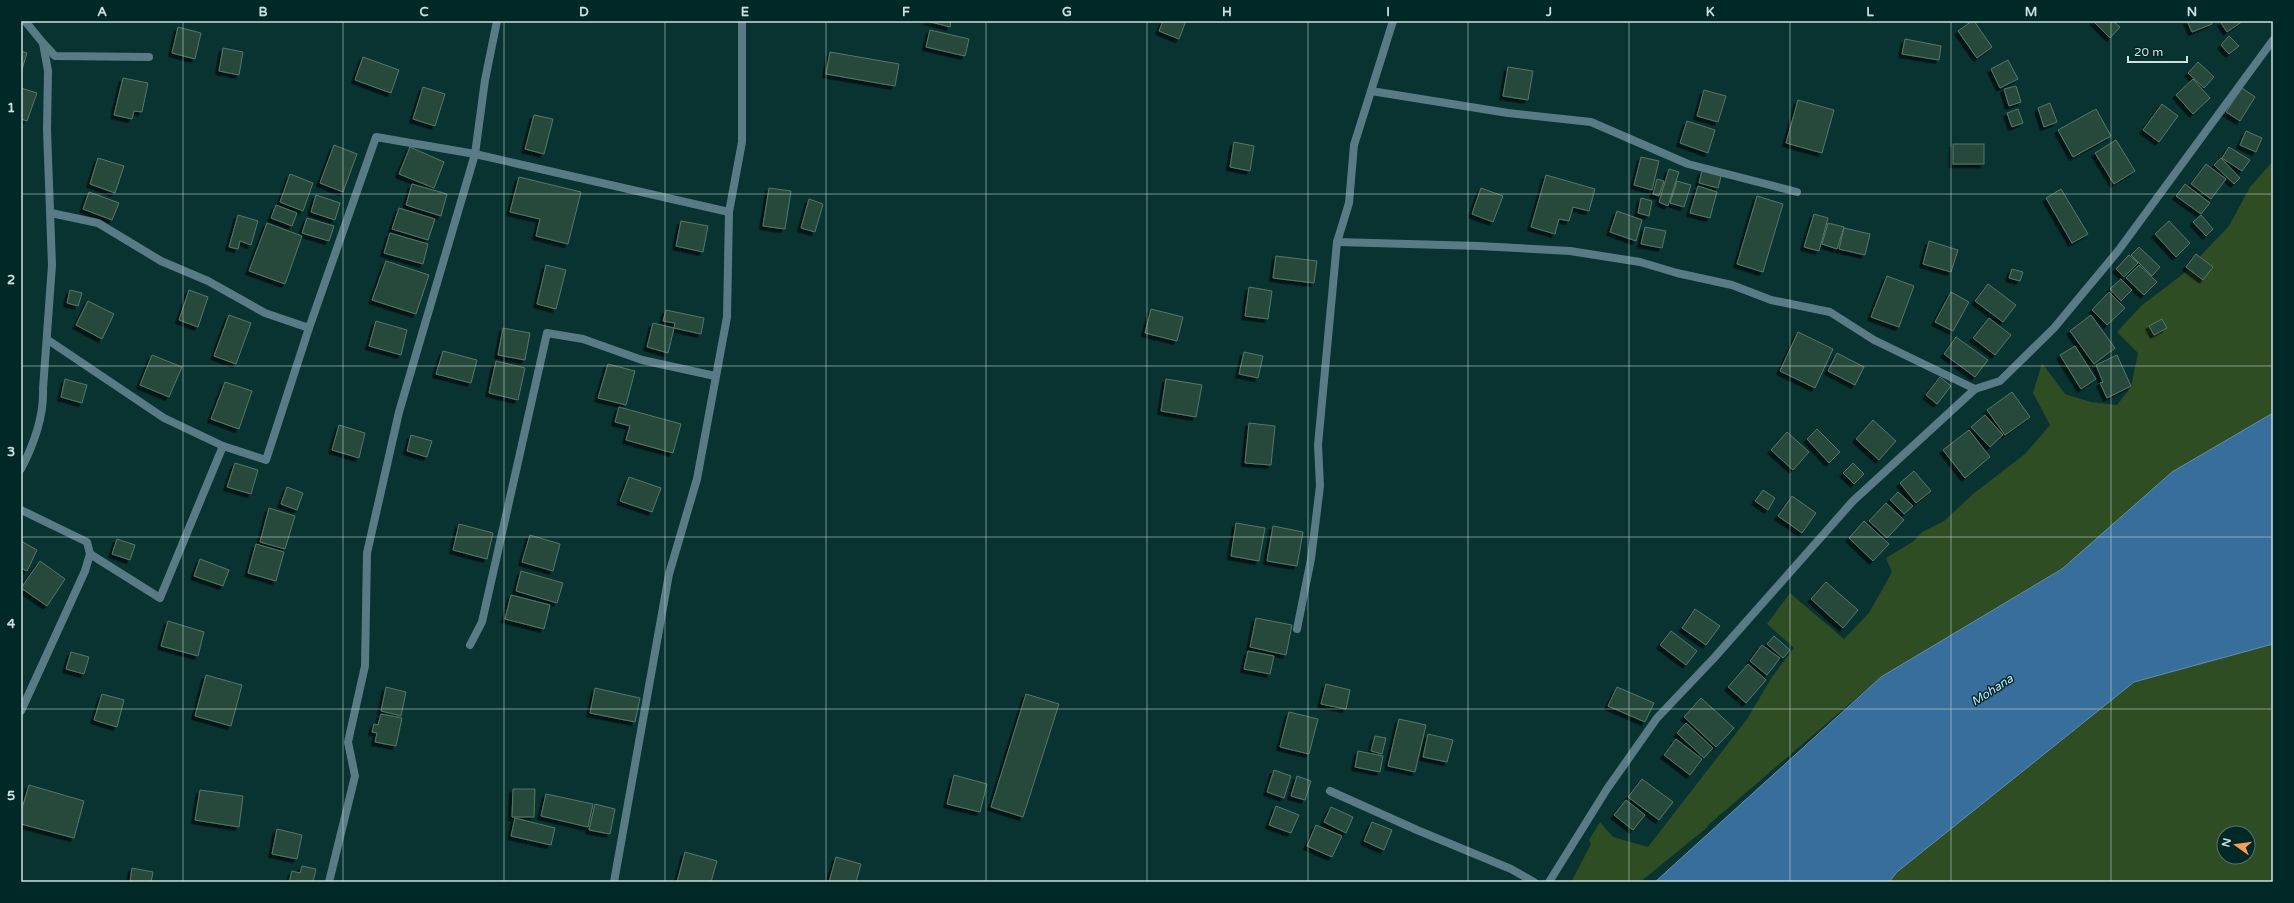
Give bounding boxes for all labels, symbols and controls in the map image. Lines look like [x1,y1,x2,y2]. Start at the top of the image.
text: A [97,4,107,20]
text: B [258,4,268,20]
text: C [419,4,429,20]
text: D [579,4,589,20]
text: E [741,4,749,20]
text: F [902,4,910,20]
text: G [1062,4,1072,20]
text: H [1222,4,1232,20]
text: I [1386,4,1390,20]
text: J [1545,4,1552,20]
text: K [1706,4,1715,20]
text: L [1866,4,1874,20]
text: M [2025,4,2037,20]
text: N [2187,4,2197,20]
scale bar [2128,38,2187,64]
text: 20 m [2134,45,2163,59]
text: 1 [7,100,15,116]
text: 2 [7,272,15,288]
text: 3 [7,444,15,460]
text: 4 [7,616,16,632]
water label: Mohana [1969,671,2016,709]
text: 5 [7,788,15,804]
north arrow [2216,825,2256,865]
text: N [2219,837,2234,849]

